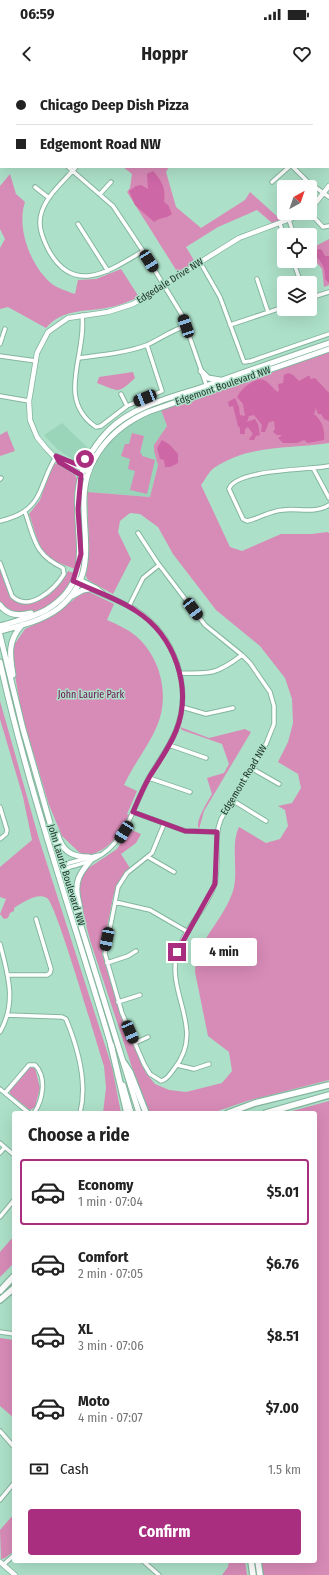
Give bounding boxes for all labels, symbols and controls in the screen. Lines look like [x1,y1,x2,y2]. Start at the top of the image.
text: 06:59 [20,5,55,23]
icon: back [16,43,38,65]
text: Hoppr [141,43,188,65]
icon: heart [291,43,313,65]
text: Chicago Deep Dish Pizza [40,96,189,114]
text: Edgemont Road NW [40,135,161,153]
north arrow [277,180,317,220]
map controls [277,180,317,316]
button: locate [277,228,317,268]
car [138,248,160,274]
street label: Edgedale Drive NW [134,255,206,306]
button: layers [277,276,317,316]
car [176,313,196,339]
street label: Edgemont Boulevard NW [174,364,273,408]
car [132,388,158,408]
route start [76,450,94,468]
car [181,596,205,622]
park label: John Laurie Park [58,689,125,701]
street label: Edgemont Road NW [218,742,270,817]
car [112,819,136,845]
street label: John Laurie Boulevard NW [45,823,87,928]
car [99,926,115,952]
callout: 4 min [191,938,257,966]
route end [168,943,186,961]
text: 4 min [209,944,239,959]
car [120,1019,140,1045]
text: Choose a ride [28,1124,130,1146]
icon: car [30,1174,66,1210]
text: Economy [78,1176,133,1194]
text: $5.01 [267,1183,299,1201]
text: 1 min · 07:04 [78,1194,143,1209]
icon: car [30,1246,66,1282]
text: Comfort [78,1248,129,1266]
text: $6.76 [266,1255,299,1273]
text: 2 min · 07:05 [78,1266,143,1281]
icon: car [30,1318,66,1354]
text: XL [78,1320,93,1338]
text: $8.51 [267,1327,299,1345]
text: 3 min · 07:06 [78,1338,144,1353]
icon: car [30,1390,66,1426]
text: Moto [78,1392,110,1410]
text: $7.00 [266,1399,299,1417]
text: 4 min · 07:07 [78,1410,143,1425]
icon: cash [28,1458,50,1480]
text: Cash [60,1460,89,1478]
text: 1.5 km [268,1462,301,1477]
button: Confirm [28,1509,301,1555]

